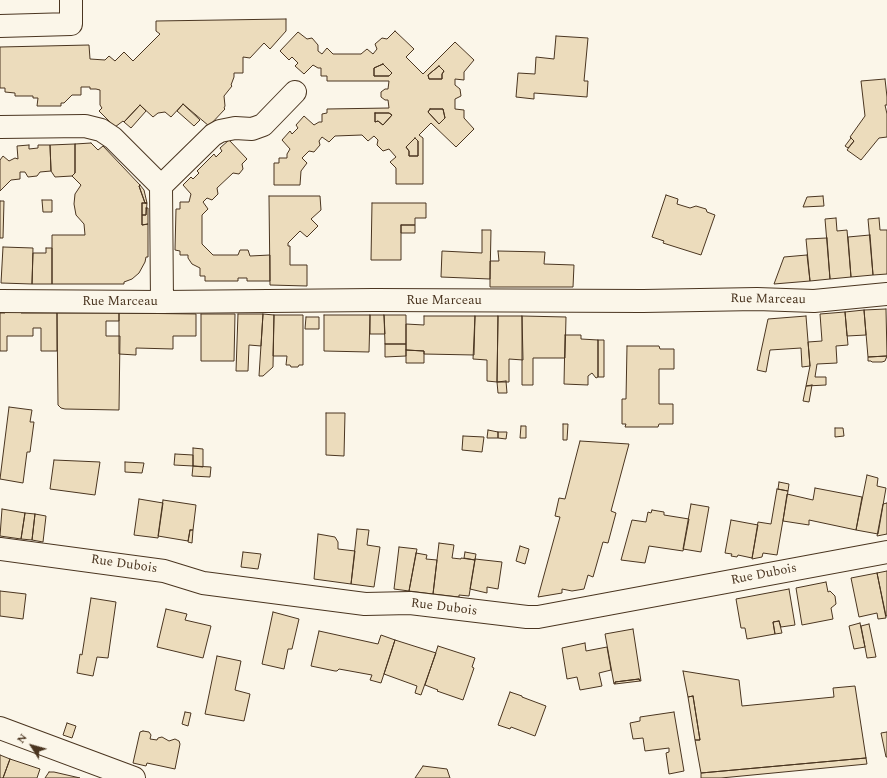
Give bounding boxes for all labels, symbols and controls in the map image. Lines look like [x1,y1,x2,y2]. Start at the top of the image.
street label: Rue Marceau [730,292,806,308]
street label: Rue Marceau [406,293,482,309]
street label: Rue Marceau [82,294,158,310]
street label: Rue Dubois [90,553,158,577]
street label: Rue Dubois [730,561,798,589]
street label: Rue Dubois [410,596,478,620]
north arrow [12,726,52,766]
text: N [13,730,32,747]

